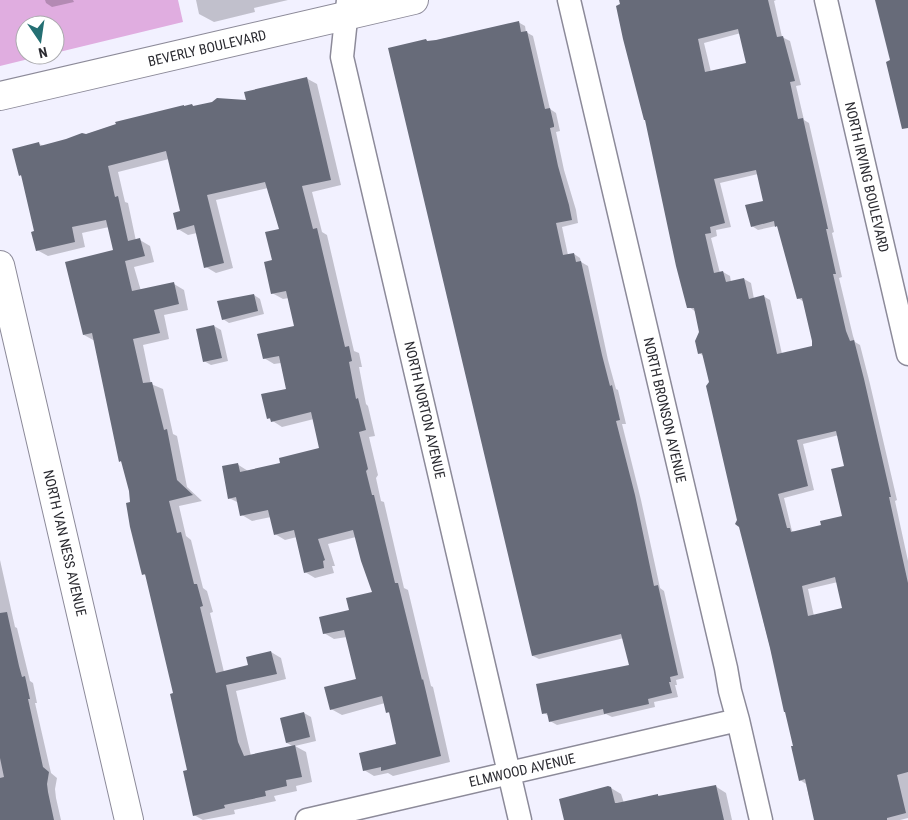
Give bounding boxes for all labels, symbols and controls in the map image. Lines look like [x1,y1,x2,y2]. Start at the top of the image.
north arrow [15,15,65,65]
street label: BEVERLY BOULEVARD [146,27,268,69]
text: N [37,44,49,61]
street label: NORTH IRVING BOULEVARD [842,100,892,254]
street label: NORTH BRONSON AVENUE [640,336,690,484]
street label: NORTH NORTON AVENUE [401,340,449,480]
street label: NORTH VAN NESS AVENUE [40,468,90,618]
street label: ELMWOOD AVENUE [467,750,577,790]

